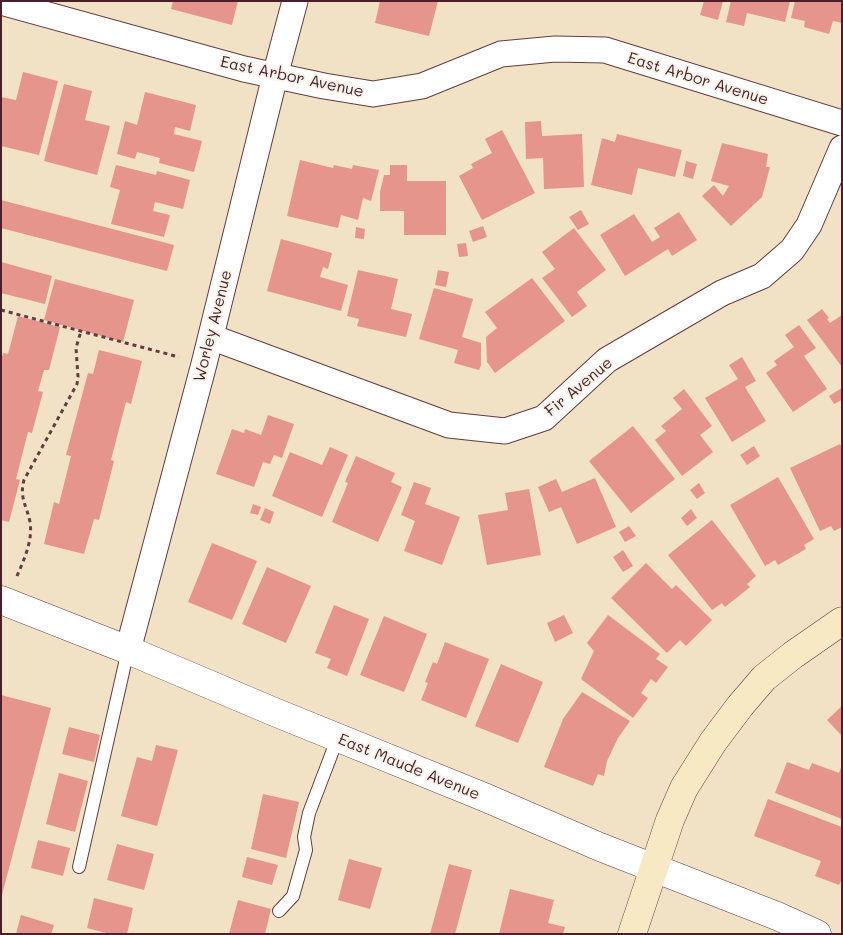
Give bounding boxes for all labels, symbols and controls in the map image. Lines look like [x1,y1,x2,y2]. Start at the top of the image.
street label: East Arbor Avenue [625,48,771,110]
street label: East Arbor Avenue [218,52,366,102]
street label: Worley Avenue [190,268,236,384]
street label: Fir Avenue [541,353,617,421]
street label: East Maude Avenue [335,730,483,804]

